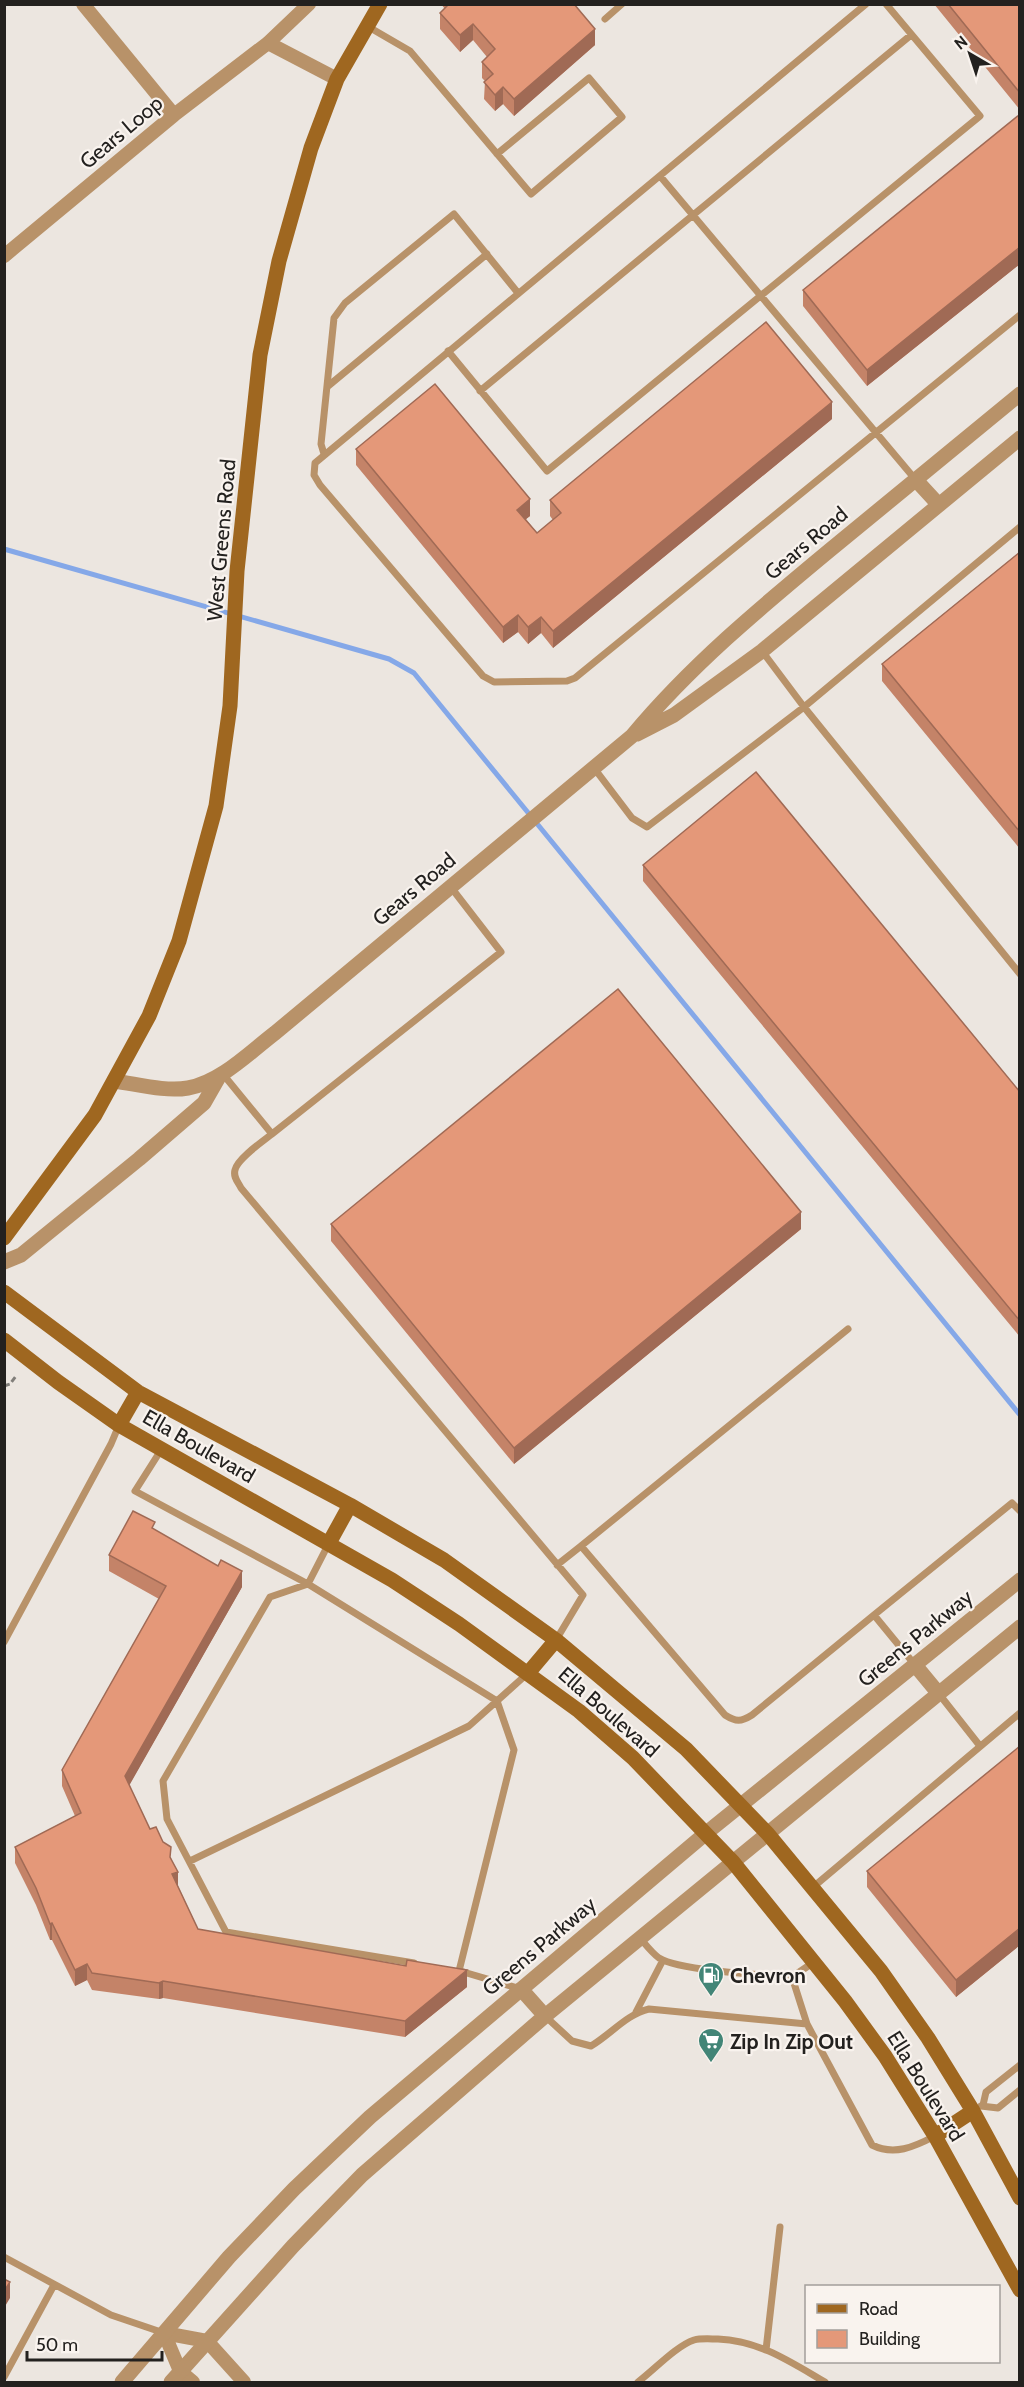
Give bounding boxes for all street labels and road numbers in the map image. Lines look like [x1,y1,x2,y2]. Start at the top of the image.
street label: Gears Loop [75,90,167,174]
street label: West Greens Road [201,458,241,622]
street label: Gears Road [759,501,853,585]
street label: Gears Road [367,847,461,931]
street label: Ella Boulevard [139,1404,259,1488]
street label: Greens Parkway [853,1584,978,1692]
street label: Ella Boulevard [554,1661,664,1763]
street label: Greens Parkway [477,1891,601,2001]
street label: Ella Boulevard [882,2026,970,2146]

